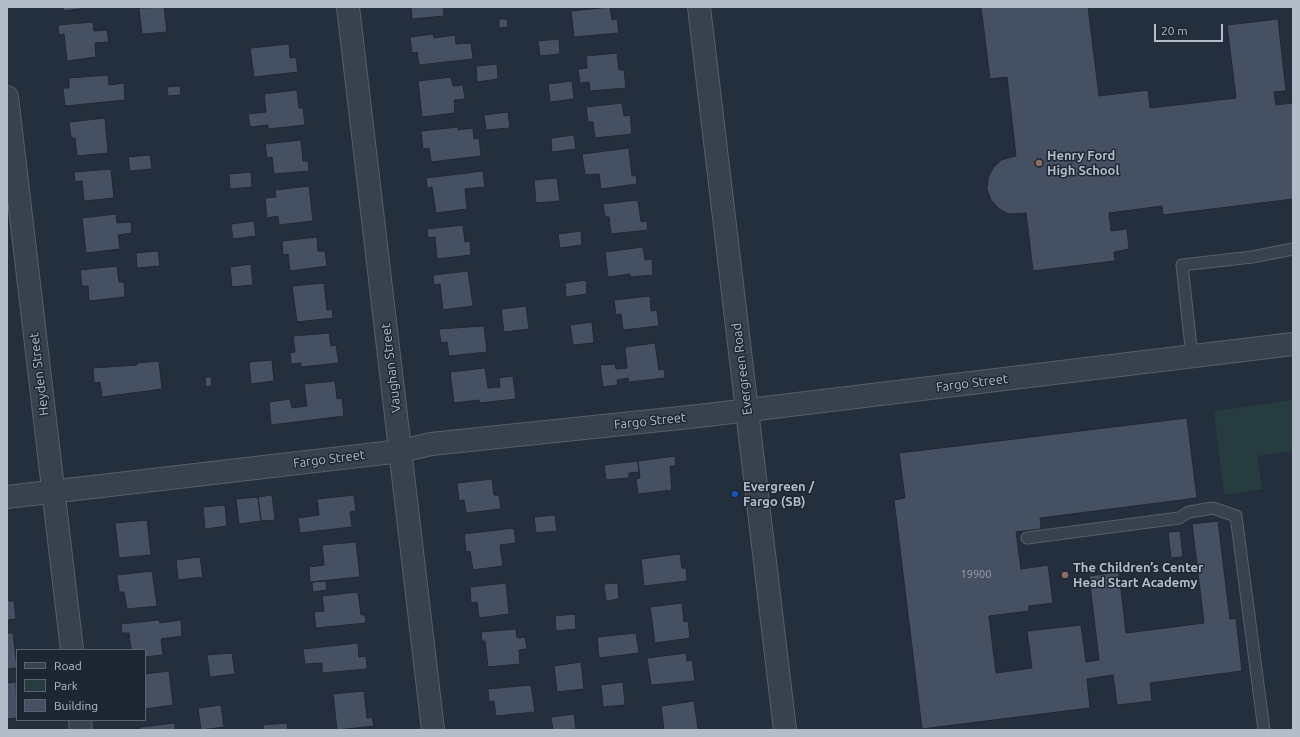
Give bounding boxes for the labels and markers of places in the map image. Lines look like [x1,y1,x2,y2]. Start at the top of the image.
place label: Henry Ford High School [1047,148,1119,179]
marker: Henry Ford High School [1034,158,1044,168]
place label: Evergreen / Fargo (SB) [743,479,814,510]
marker: Evergreen / Fargo (SB) [730,489,740,499]
place label: The Children’s Center Head Start Academy [1073,560,1203,591]
marker: The Children’s Center Head Start Academy [1060,570,1070,580]

